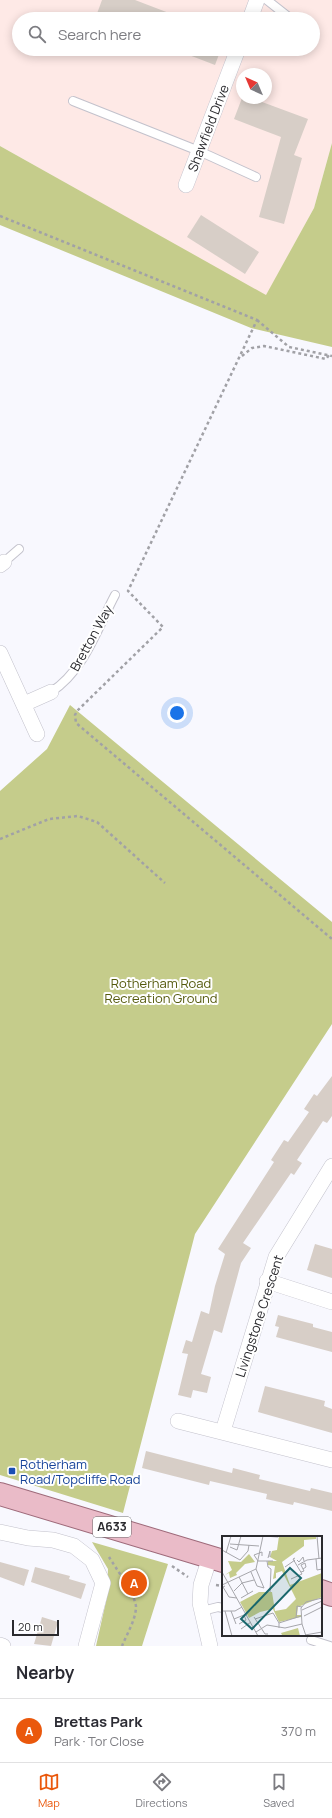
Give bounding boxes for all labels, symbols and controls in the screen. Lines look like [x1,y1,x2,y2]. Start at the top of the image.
search box [12,12,320,56]
icon: search [26,23,48,45]
text: Search here [58,24,141,45]
north arrow [236,68,272,104]
street label: Shawfield Drive [183,82,233,174]
street label: Bretton Way [65,602,117,674]
your location [167,703,187,723]
park label: Rotherham Road Recreation Ground [104,974,218,1007]
street label: Livingstone Crescent [231,1252,287,1380]
place label: Rotherham Road/Topcliffe Road [20,1455,140,1488]
marker: Rotherham Road/Topcliffe Road [7,1466,17,1476]
road number: A633 [93,1517,131,1537]
inset map [222,1536,322,1636]
pin: A [121,1568,147,1598]
scale bar [12,1618,59,1637]
text: 20 m [18,1619,43,1634]
text: Nearby [16,1661,74,1684]
text: Brettas Park [54,1711,142,1732]
text: A [25,1722,33,1740]
text: 370 m [281,1722,316,1740]
text: Park · Tor Close [54,1732,144,1750]
tab: Map [38,1771,60,1810]
tab: Directions [135,1771,188,1810]
tab: Saved [263,1771,294,1810]

